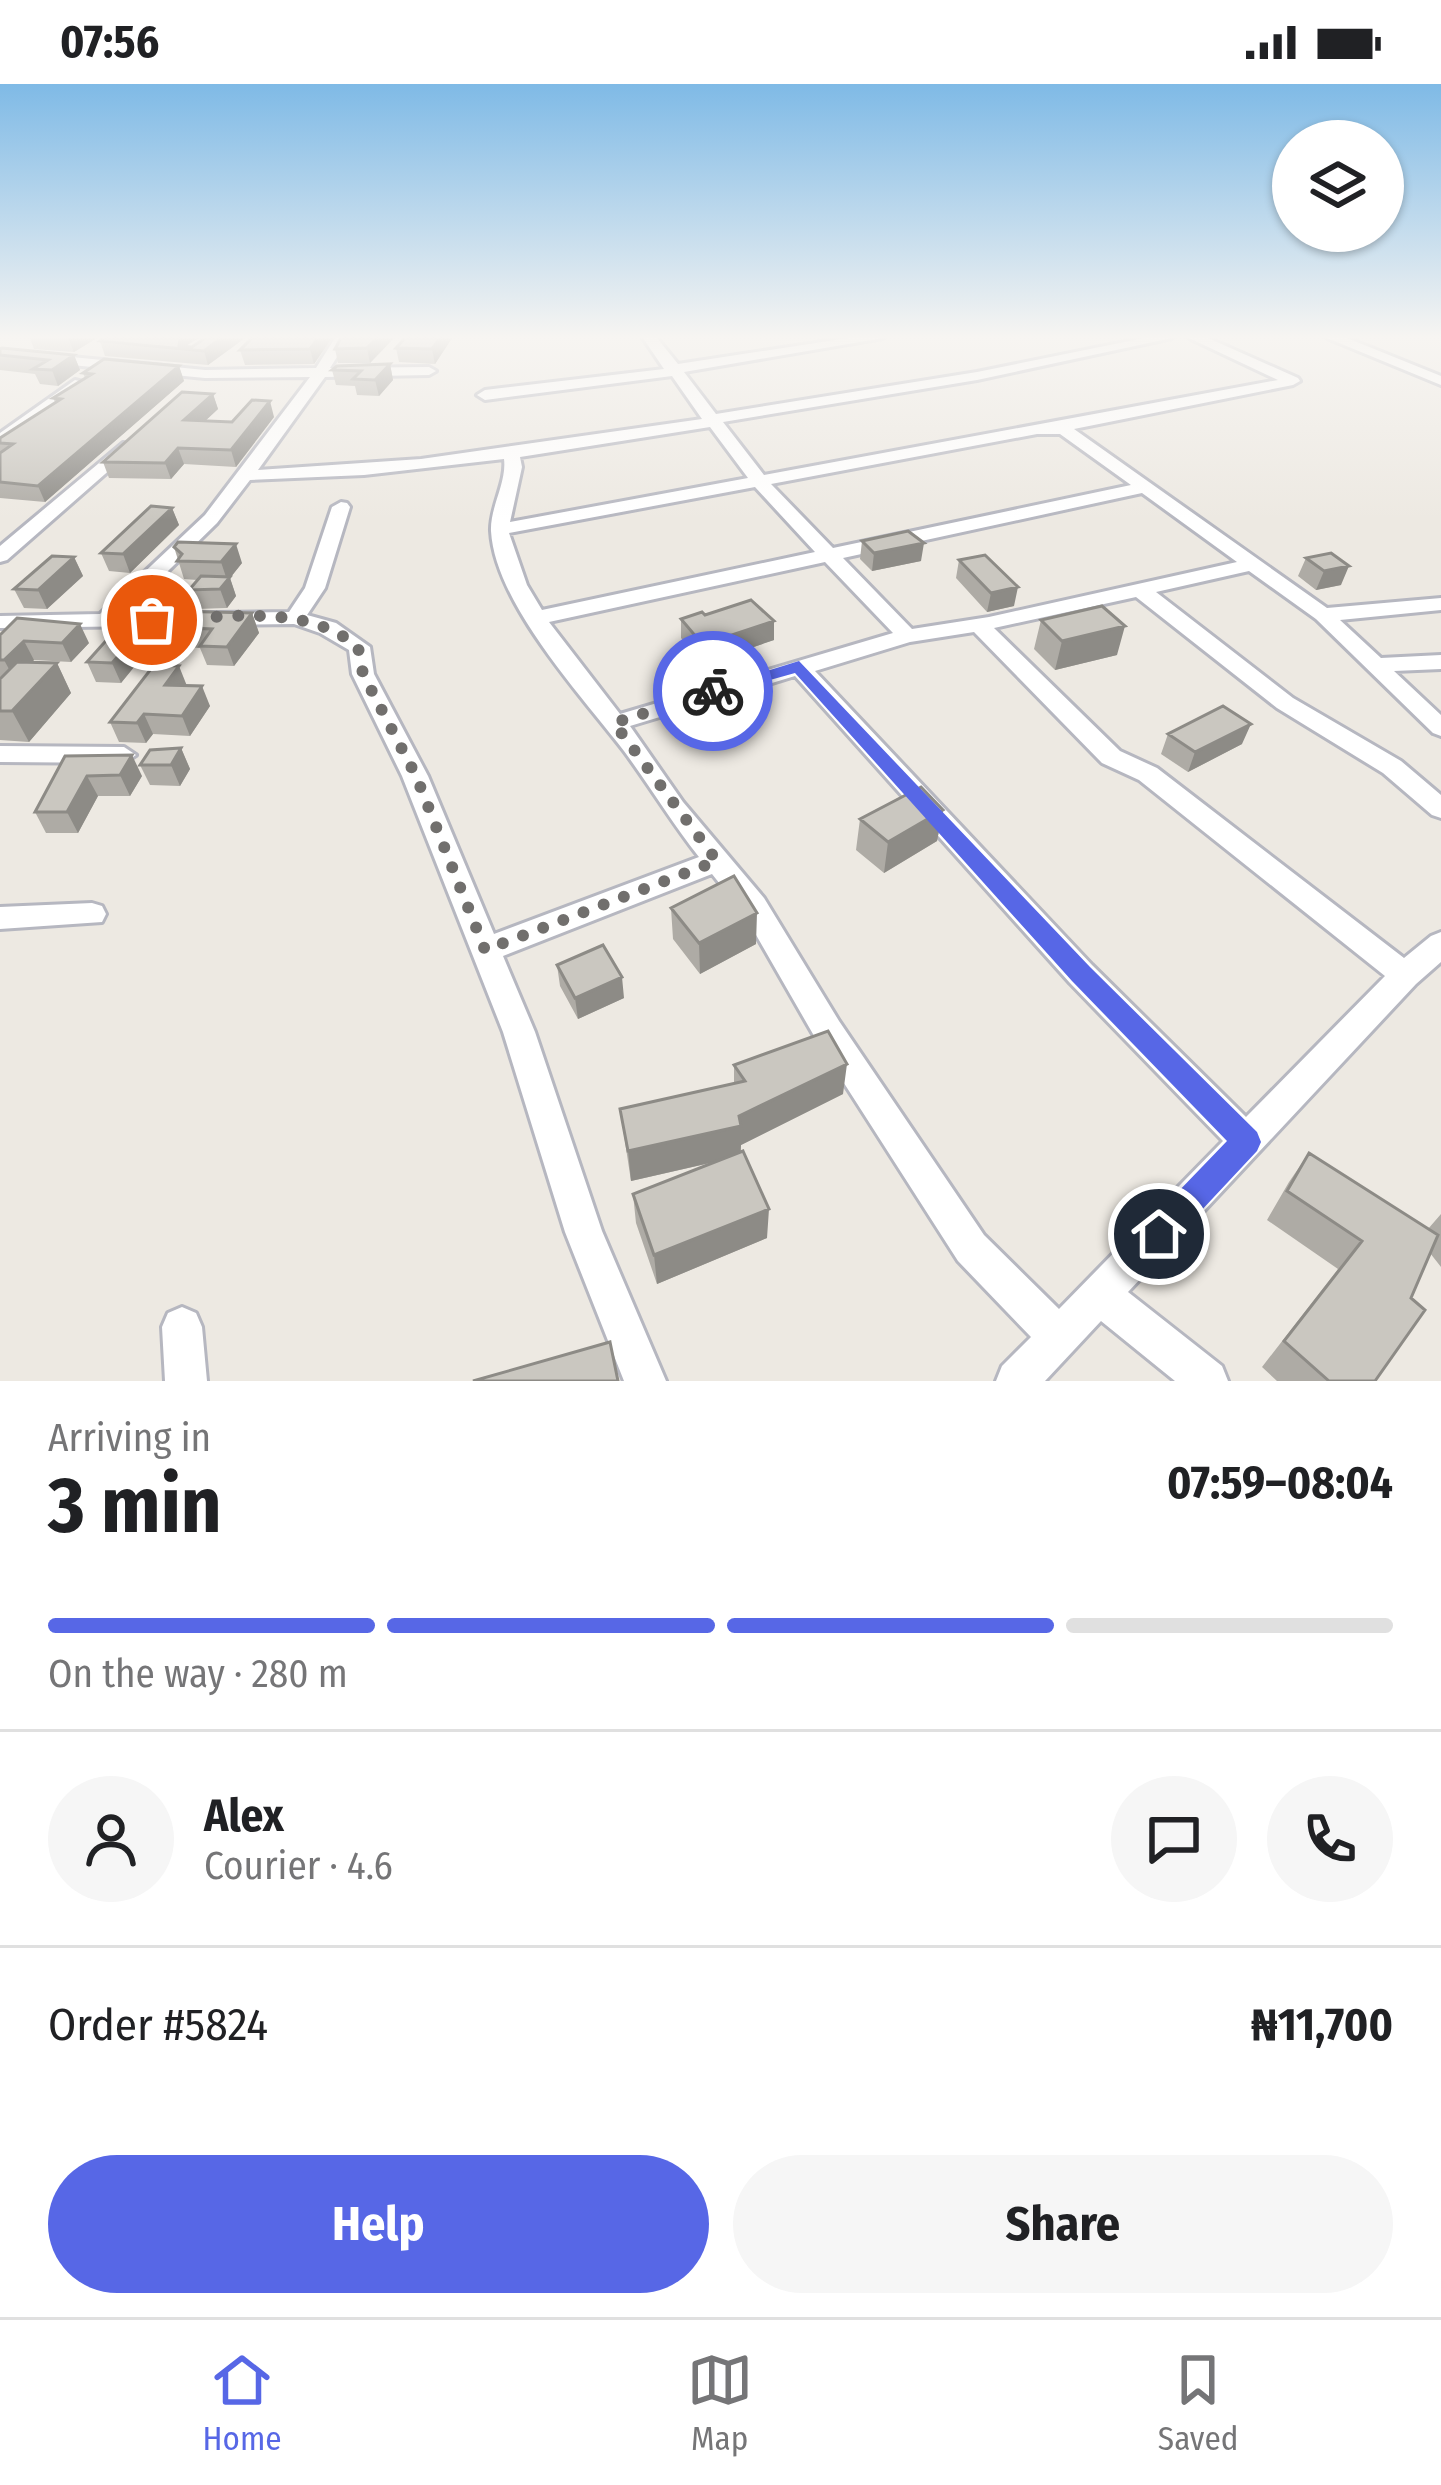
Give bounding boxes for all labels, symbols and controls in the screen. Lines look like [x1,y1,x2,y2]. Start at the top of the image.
text: 07:56 [60,15,159,69]
map controls [1272,120,1404,252]
button: layers [1272,120,1404,252]
pin [101,569,203,671]
icon: bag [119,587,185,653]
courier [653,631,773,751]
icon: bike [680,658,746,724]
pin [1108,1183,1210,1285]
icon: home [1126,1201,1192,1267]
text: Arriving in [48,1415,211,1461]
text: 07:59–08:04 [1167,1456,1393,1510]
text: 3 min [48,1459,222,1553]
text: On the way · 280 m [48,1651,348,1697]
button: person [48,1776,174,1902]
button: chat [1111,1776,1237,1902]
button: phone [1267,1776,1393,1902]
text: Alex [204,1789,284,1843]
text: Courier · 4.6 [204,1843,393,1889]
text: Order #5824 [48,1998,268,2052]
text: ₦11,700 [1251,1998,1393,2052]
button: Help [48,2155,709,2293]
button: Share [733,2155,1393,2293]
tab: Home [203,2347,282,2459]
tab: Map [687,2347,753,2459]
tab: Saved [1158,2347,1238,2459]

